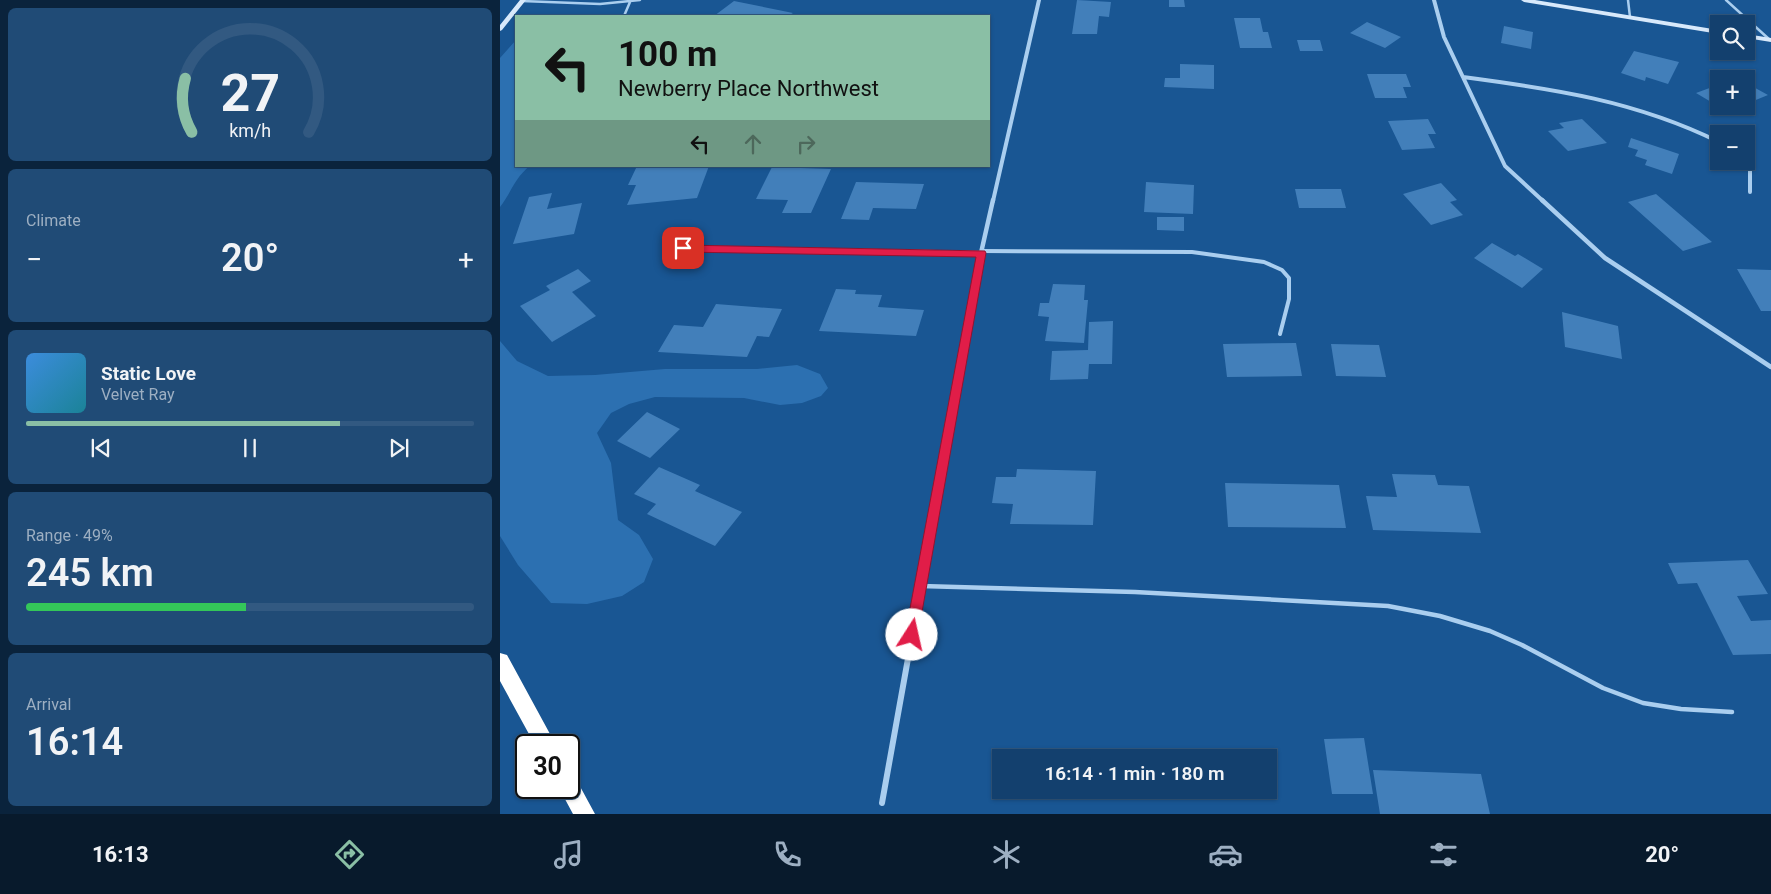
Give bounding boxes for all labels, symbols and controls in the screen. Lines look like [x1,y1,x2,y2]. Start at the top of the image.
map controls [1710,15,1755,170]
button: search [1710,15,1755,60]
text: 100 m [618,34,717,75]
icon: left [535,35,600,100]
text: 27 [220,63,280,124]
button: + [1710,70,1755,115]
text: Newberry Place Northwest [618,76,879,101]
text: km/h [229,120,271,141]
button: − [1710,125,1755,170]
icon: left [686,130,714,158]
icon: ahead [739,130,767,158]
icon: right [792,130,820,158]
text: Climate [26,211,81,230]
pin [662,227,704,269]
icon: arrive [669,234,697,262]
text: 20° [221,236,279,280]
text: − [26,243,42,276]
text: + [458,243,474,276]
text: Static Love [101,362,196,385]
text: Velvet Ray [101,385,175,404]
icon: previous [87,434,115,462]
icon: pause [236,434,264,462]
icon: next [385,434,413,462]
text: Range · 49% [26,526,113,545]
text: 245 km [26,551,154,595]
position arrow [885,608,937,660]
text: Arrival [26,695,71,714]
text: 16:14 [26,720,123,764]
speed limit sign: 30 [515,734,580,799]
text: 16:14 · 1 min · 180 m [1044,762,1225,785]
icon: directions [332,837,367,872]
icon: music [551,837,586,872]
icon: phone [770,837,805,872]
icon: climate [989,837,1024,872]
icon: car [1208,837,1243,872]
icon: filters [1426,837,1461,872]
text: 16:13 [92,842,149,867]
text: 20° [1645,842,1679,867]

